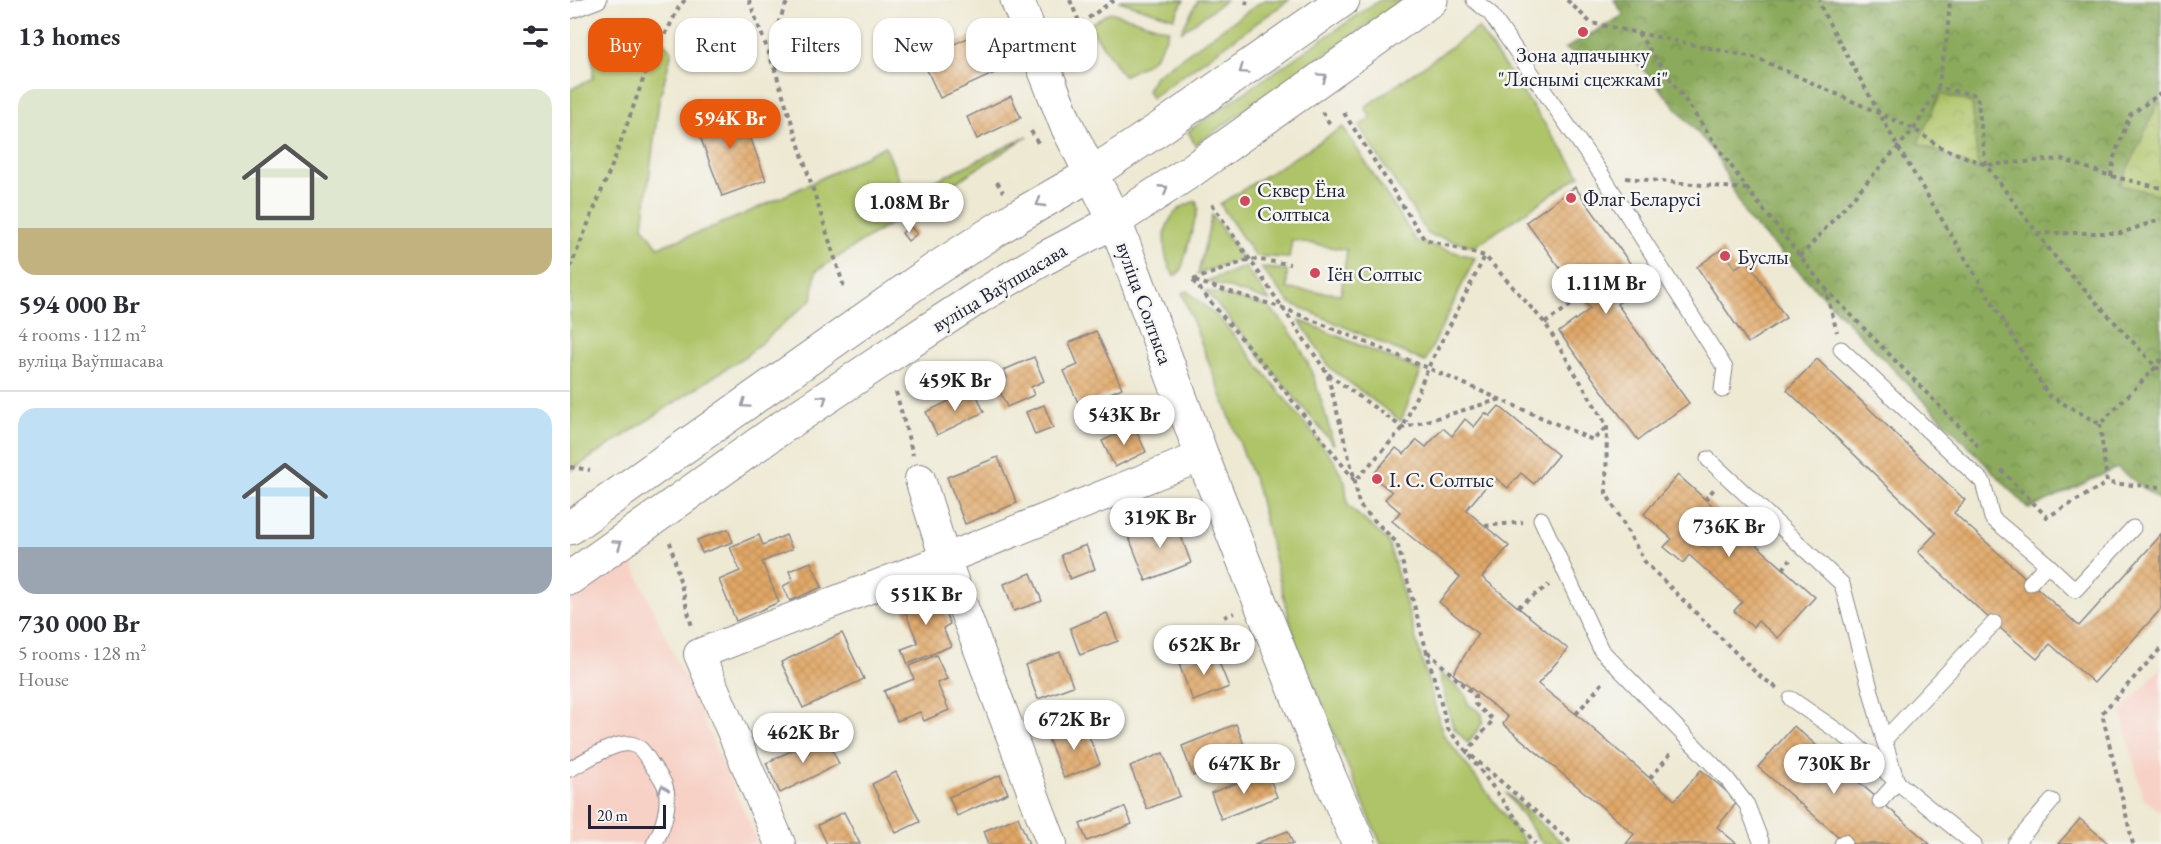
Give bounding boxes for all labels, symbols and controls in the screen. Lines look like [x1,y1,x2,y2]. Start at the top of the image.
chip: Buy [588,18,663,72]
chip: Rent [675,18,757,72]
chip: Filters [769,18,861,72]
chip: New [873,18,954,72]
chip: Apartment [966,18,1097,72]
text: 13 homes [18,19,120,53]
icon: filters [519,20,552,53]
marker: Зона адпачынку "Ляснымі сцежкамі" [1576,25,1590,39]
place label: Зона адпачынку "Ляснымі сцежкамі" [1498,41,1668,92]
one-way arrow [1239,63,1250,74]
one-way arrow [1316,73,1327,84]
pin: 594K Br [675,99,785,150]
text: 594K Br [694,105,766,131]
icon: home [231,128,339,236]
place label: Сквер Ёна Солтыса [1257,176,1346,227]
pin: 1.08M Br [847,183,971,234]
one-way arrow [1157,185,1168,196]
place label: Флаг Беларусі [1583,185,1701,212]
text: 1.08M Br [869,189,949,215]
marker: Флаг Беларусі [1564,191,1578,205]
marker: Сквер Ёна Солтыса [1238,194,1252,208]
one-way arrow [1036,196,1047,207]
street label: вуліца Ваўпшасава [926,236,1072,338]
street label: вуліца Солтыса [1110,238,1180,369]
place label: Буслы [1737,243,1789,270]
marker: Буслы [1718,249,1732,263]
place label: Іён Солтыс [1327,260,1422,287]
pin: 1.11M Br [1544,264,1668,315]
marker: Іён Солтыс [1308,266,1322,280]
text: 1.11M Br [1566,270,1646,296]
text: 594 000 Br [18,287,140,321]
text: 4 rooms · 112 m² [18,321,146,347]
text: вуліца Ваўпшасава [18,347,164,373]
pin: 459K Br [900,361,1010,412]
text: 459K Br [919,367,991,393]
pin: 543K Br [1069,395,1179,446]
one-way arrow [817,396,828,407]
one-way arrow [741,397,752,408]
text: 543K Br [1088,401,1160,427]
icon: home [231,447,339,555]
place label: І. С. Солтыс [1389,466,1494,493]
marker: І. С. Солтыс [1370,472,1384,486]
pin: 319K Br [1105,498,1215,549]
text: 319K Br [1124,504,1196,530]
pin: 736K Br [1674,507,1784,558]
text: 736K Br [1693,513,1765,539]
one-way arrow [611,540,622,551]
pin: 551K Br [871,575,981,626]
text: 551K Br [890,581,962,607]
text: 730 000 Br [18,606,140,640]
pin: 652K Br [1149,625,1259,676]
text: 652K Br [1168,631,1240,657]
text: 5 rooms · 128 m² [18,640,146,666]
text: House [18,666,69,692]
pin: 672K Br [1019,700,1129,751]
text: 672K Br [1038,706,1110,732]
pin: 462K Br [748,713,858,764]
text: 462K Br [767,719,839,745]
pin: 647K Br [1189,744,1299,795]
pin: 730K Br [1779,744,1889,795]
text: 647K Br [1208,750,1280,776]
text: 730K Br [1798,750,1870,776]
one-way arrow [658,784,670,794]
scale bar [588,802,666,830]
text: 20 m [597,805,628,826]

